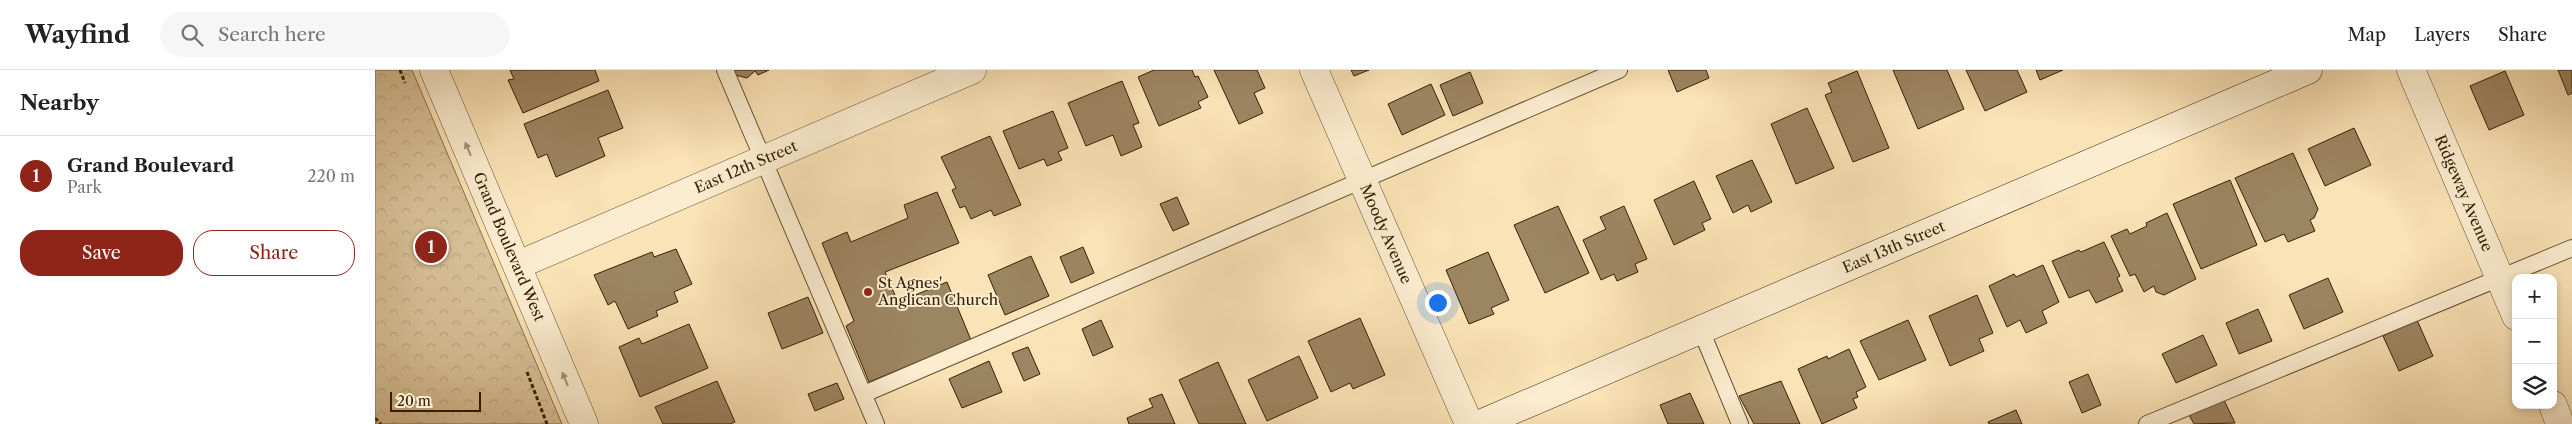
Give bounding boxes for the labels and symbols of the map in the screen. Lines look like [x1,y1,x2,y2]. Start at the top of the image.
street label: Ridgeway Avenue [2431,132,2497,254]
street label: East 12th Street [691,136,801,197]
one-way arrow [463,142,471,156]
street label: Grand Boulevard West [469,169,550,325]
street label: Moody Avenue [1356,181,1416,287]
street label: East 13th Street [1839,216,1948,277]
pin: 1 [415,228,447,266]
place label: St Agnes' Anglican Church [877,273,999,309]
marker: St Agnes' Anglican Church [862,286,874,298]
your location [1425,290,1451,316]
one-way arrow [561,372,569,386]
scale bar [390,389,481,412]

